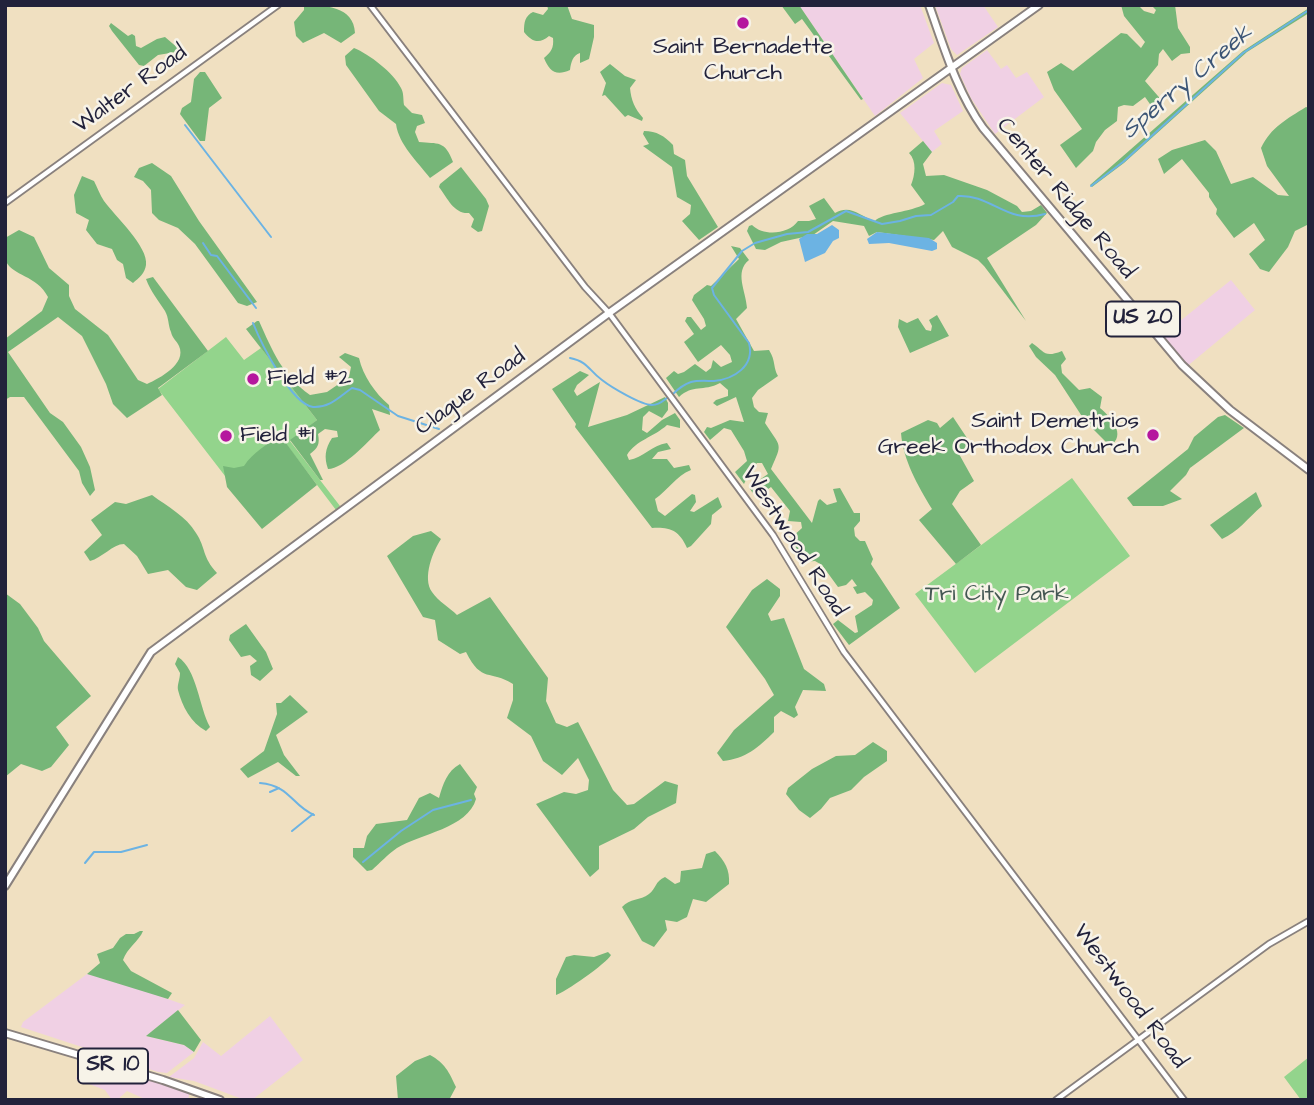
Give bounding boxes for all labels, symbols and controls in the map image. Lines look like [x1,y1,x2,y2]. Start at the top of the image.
marker: Saint Bernadette Church [735,15,751,31]
water label: Sperry Creek [1117,20,1259,146]
place label: Saint Bernadette Church [653,34,833,88]
street label: Walter Road [69,40,193,140]
street label: Center Ridge Road [990,113,1140,285]
road number: US 20 [1106,302,1180,336]
street label: Clague Road [410,344,532,442]
place label: Field #2 [267,365,351,393]
marker: Field #2 [245,371,261,387]
place label: Saint Demetrios Greek Orthodox Church [878,408,1139,462]
place label: Field #1 [240,422,314,450]
marker: Saint Demetrios Greek Orthodox Church [1145,427,1161,443]
marker: Field #1 [218,428,234,444]
street label: Westwood Road [734,462,852,622]
park label: Tri City Park [925,581,1069,609]
street label: Westwood Road [1066,920,1192,1074]
road number: SR 10 [78,1048,148,1084]

